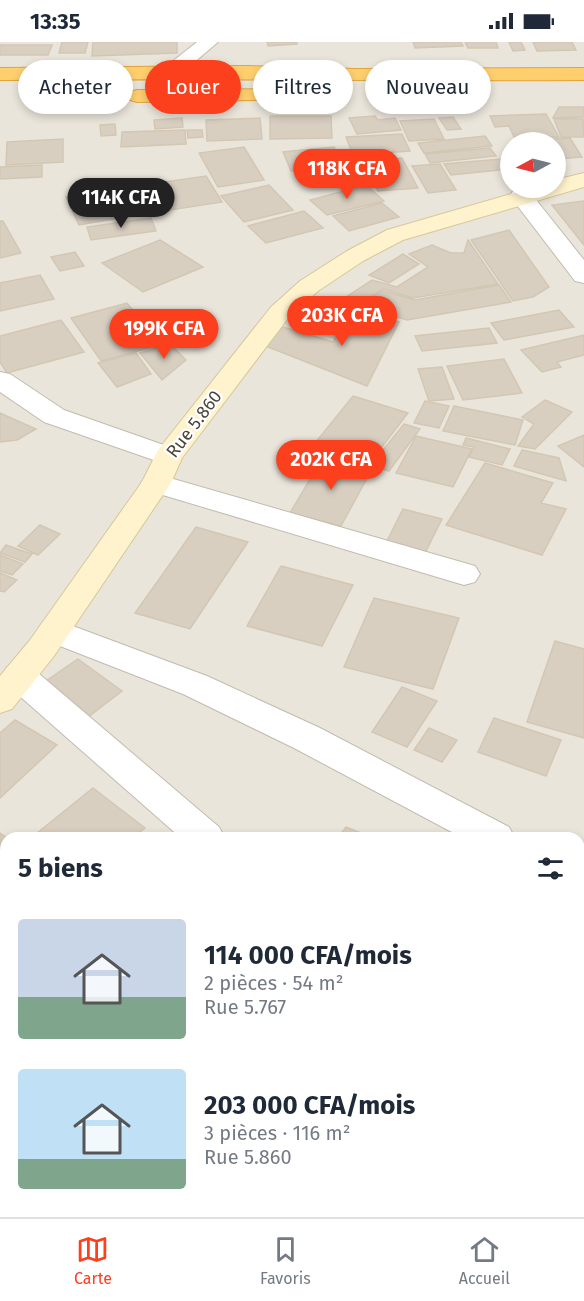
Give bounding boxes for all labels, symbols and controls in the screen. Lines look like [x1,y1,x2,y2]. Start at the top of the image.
text: 13:35 [30,8,81,35]
chip: Acheter [18,60,133,114]
chip: Louer [145,60,241,114]
chip: Filtres [253,60,353,114]
chip: Nouveau [365,60,491,114]
north arrow [500,132,566,198]
map controls [500,132,566,198]
pin: 118K CFA [285,149,409,200]
text: 118K CFA [307,156,387,180]
pin: 114K CFA [59,178,183,229]
text: 114K CFA [82,185,160,209]
pin: 203K CFA [280,296,404,347]
text: 203K CFA [301,303,383,327]
pin: 199K CFA [102,309,226,360]
text: 199K CFA [123,316,205,340]
street label: Rue 5.860 [161,386,227,462]
pin: 202K CFA [269,440,393,491]
text: 202K CFA [290,447,372,471]
icon: filters [534,852,567,885]
text: 5 biens [18,853,103,884]
text: 114 000 CFA/mois [204,940,412,971]
icon: home [66,943,138,1015]
text: 2 pièces · 54 m² [204,971,343,995]
text: Rue 5.767 [204,995,286,1019]
text: 203 000 CFA/mois [204,1090,415,1121]
icon: home [66,1093,138,1165]
text: 3 pièces · 116 m² [204,1121,351,1145]
text: Rue 5.860 [204,1145,292,1169]
tab: Carte [74,1233,112,1288]
tab: Favoris [260,1233,311,1288]
tab: Accueil [459,1233,510,1288]

